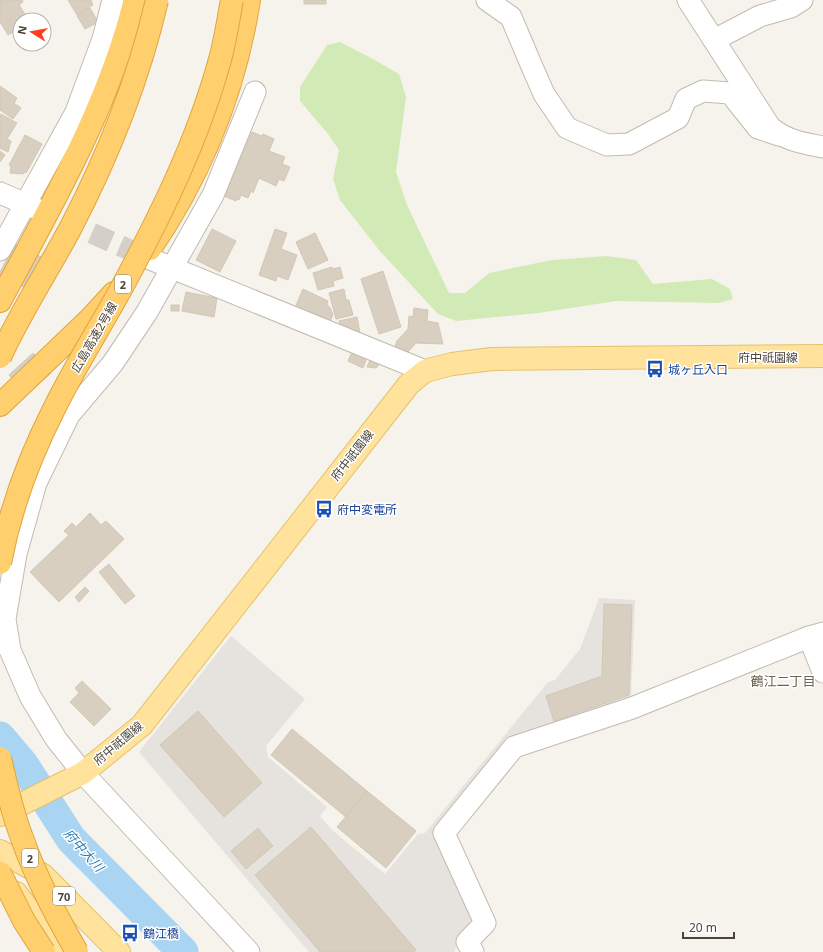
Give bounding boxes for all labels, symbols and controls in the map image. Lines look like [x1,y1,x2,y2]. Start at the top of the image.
north arrow [12,12,52,52]
text: N [13,24,30,36]
road number: 2 [115,275,131,293]
street label: 広島高速2号線 [67,299,121,375]
street label: 府中祇園線 [738,349,798,366]
bus stop icon: 城ヶ丘入口 [645,359,665,379]
place label: 城ヶ丘入口 [668,361,728,378]
street label: 府中祇園線 [327,426,377,484]
bus stop icon: 府中変電所 [314,499,334,519]
place label: 府中変電所 [337,501,397,518]
district label: 鶴江二丁目 [750,672,816,690]
street label: 府中祇園線 [90,717,146,769]
water label: 府中大川 [60,825,109,877]
road number: 2 [22,849,38,867]
road number: 70 [53,887,75,905]
scale bar [683,914,734,940]
text: 20 m [689,919,717,936]
bus stop icon: 鶴江橋 [120,923,140,943]
place label: 鶴江橋 [143,925,179,942]

